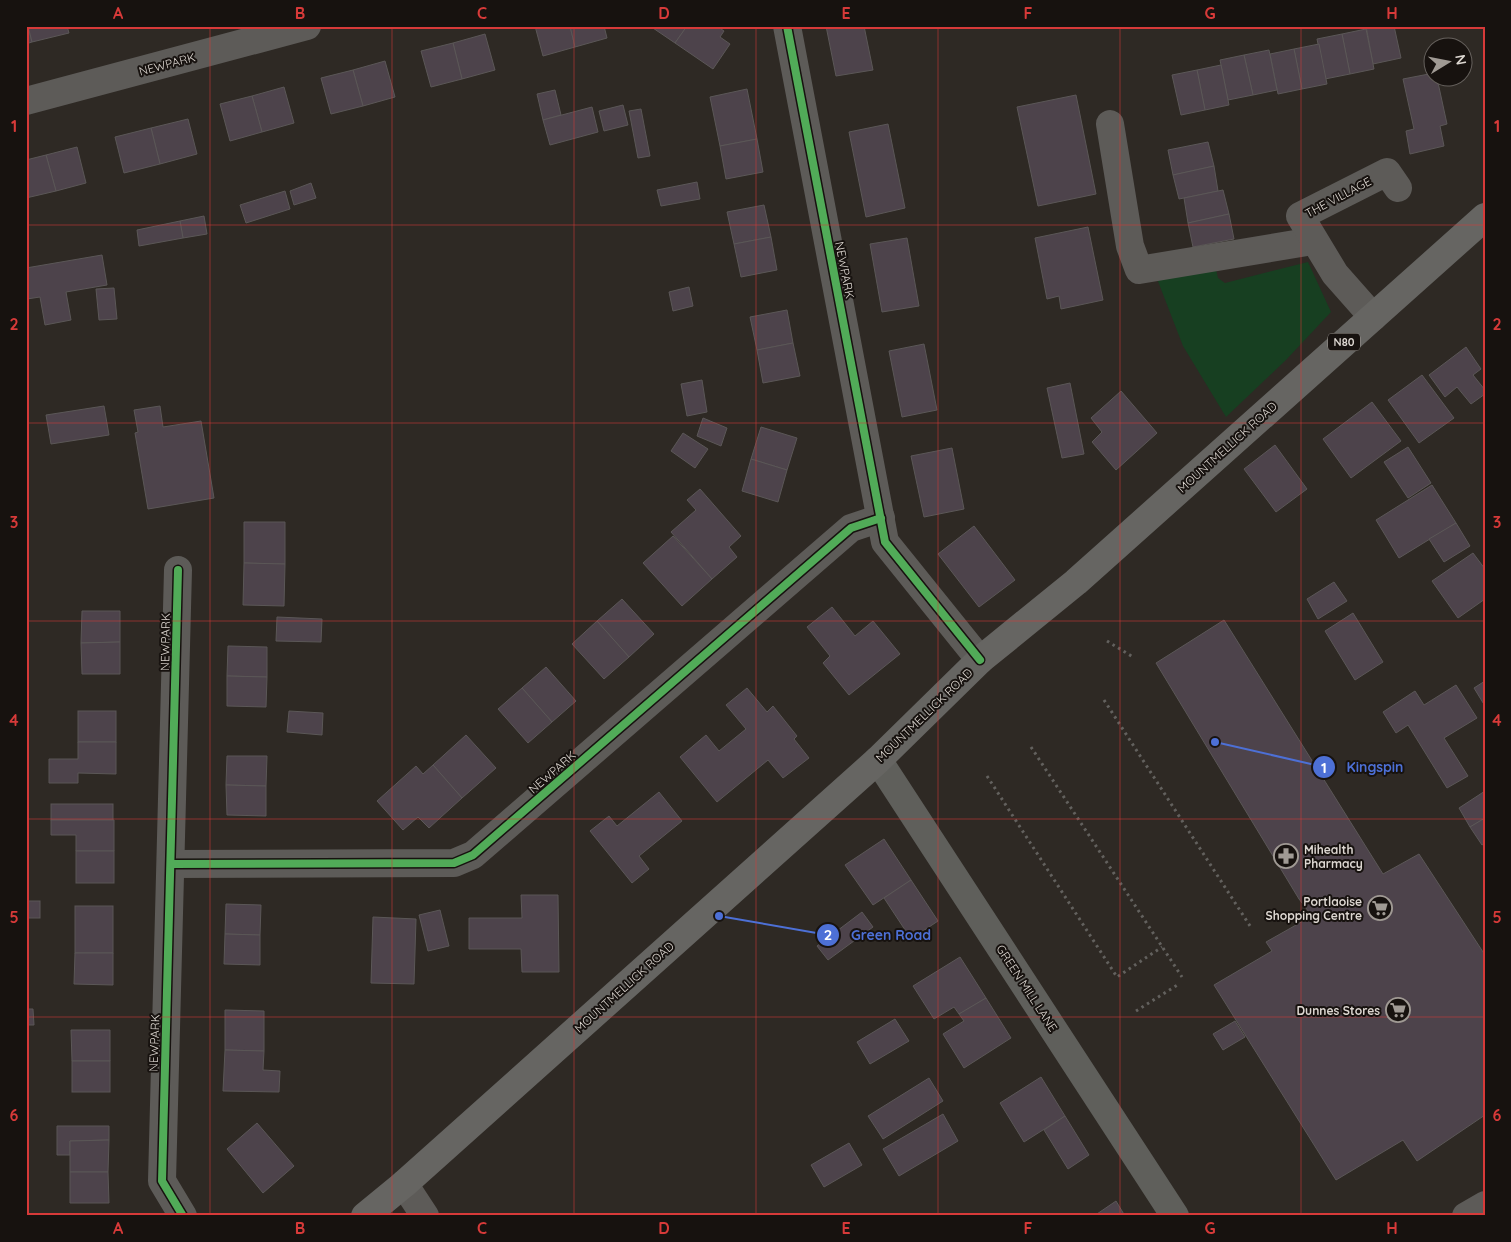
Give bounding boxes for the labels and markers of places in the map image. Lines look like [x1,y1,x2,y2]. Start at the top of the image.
callout: Kingspin [1312,753,1413,782]
place label: Mihealth Pharmacy [1304,842,1363,871]
pharmacy icon: Mihealth Pharmacy [1273,843,1299,869]
place label: Portlaoise Shopping Centre [1266,894,1362,923]
supermarket icon: Portlaoise Shopping Centre [1367,895,1393,921]
callout: Green Road [816,920,941,949]
supermarket icon: Dunnes Stores [1385,997,1411,1023]
place label: Dunnes Stores [1297,1003,1380,1018]

